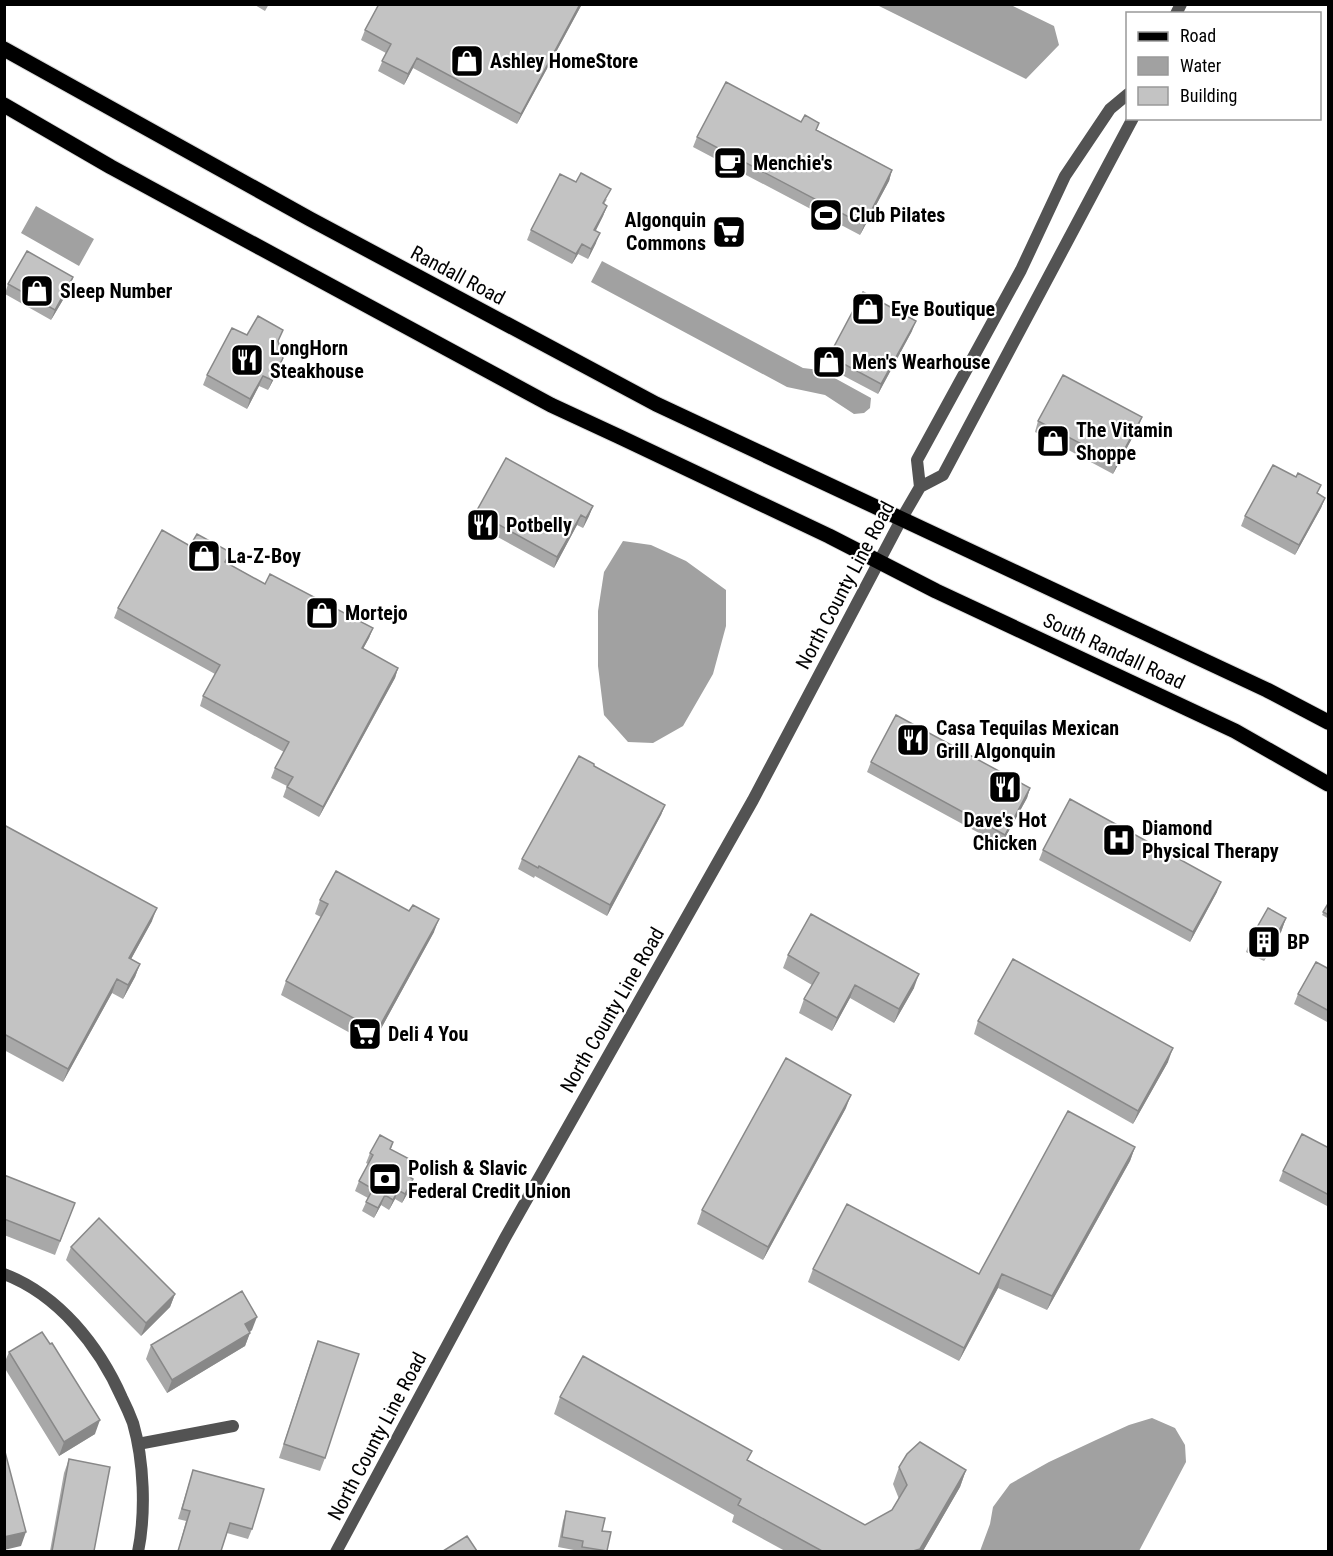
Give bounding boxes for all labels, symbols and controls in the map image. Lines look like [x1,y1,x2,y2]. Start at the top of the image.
legend [1126,12,1321,120]
text: Road [1180,25,1216,46]
shop icon: Ashley HomeStore [449,43,485,79]
place label: Ashley HomeStore [490,49,638,73]
text: Water [1180,55,1222,76]
text: Building [1180,85,1237,106]
cafe icon: Menchie's [712,145,748,181]
place label: Menchie's [753,151,833,175]
sports icon: Club Pilates [808,197,844,233]
place label: Club Pilates [849,203,945,227]
place label: Algonquin Commons [624,208,706,255]
supermarket icon: Algonquin Commons [711,214,747,250]
street label: Randall Road [407,240,509,310]
shop icon: Sleep Number [19,273,55,309]
place label: Sleep Number [60,279,173,303]
shop icon: Eye Boutique [850,291,886,327]
place label: Eye Boutique [891,297,995,321]
place label: LongHorn Steakhouse [270,336,364,383]
restaurant icon: LongHorn Steakhouse [229,342,265,378]
shop icon: Men's Wearhouse [811,344,847,380]
place label: Men's Wearhouse [852,350,990,374]
place label: The Vitamin Shoppe [1076,418,1173,465]
shop icon: The Vitamin Shoppe [1035,423,1071,459]
street label: North County Line Road [791,497,899,673]
restaurant icon: Potbelly [465,507,501,543]
place label: Potbelly [506,513,572,537]
shop icon: La-Z-Boy [186,538,222,574]
place label: La-Z-Boy [227,544,301,568]
shop icon: Mortejo [304,595,340,631]
place label: Mortejo [345,601,408,625]
street label: South Randall Road [1039,608,1189,694]
place label: Casa Tequilas Mexican Grill Algonquin [936,716,1119,763]
restaurant icon: Casa Tequilas Mexican Grill Algonquin [895,722,931,758]
restaurant icon: Dave's Hot Chicken [987,769,1023,805]
place label: Dave's Hot Chicken [963,808,1047,855]
place label: Diamond Physical Therapy [1142,816,1279,863]
hospital icon: Diamond Physical Therapy [1101,822,1137,858]
street label: North County Line Road [555,923,669,1097]
building icon: BP [1246,924,1282,960]
place label: BP [1287,930,1310,954]
supermarket icon: Deli 4 You [347,1016,383,1052]
place label: Deli 4 You [388,1022,468,1046]
place label: Polish & Slavic Federal Credit Union [408,1156,571,1203]
bank icon: Polish & Slavic Federal Credit Union [367,1161,403,1197]
street label: North County Line Road [323,1348,431,1524]

